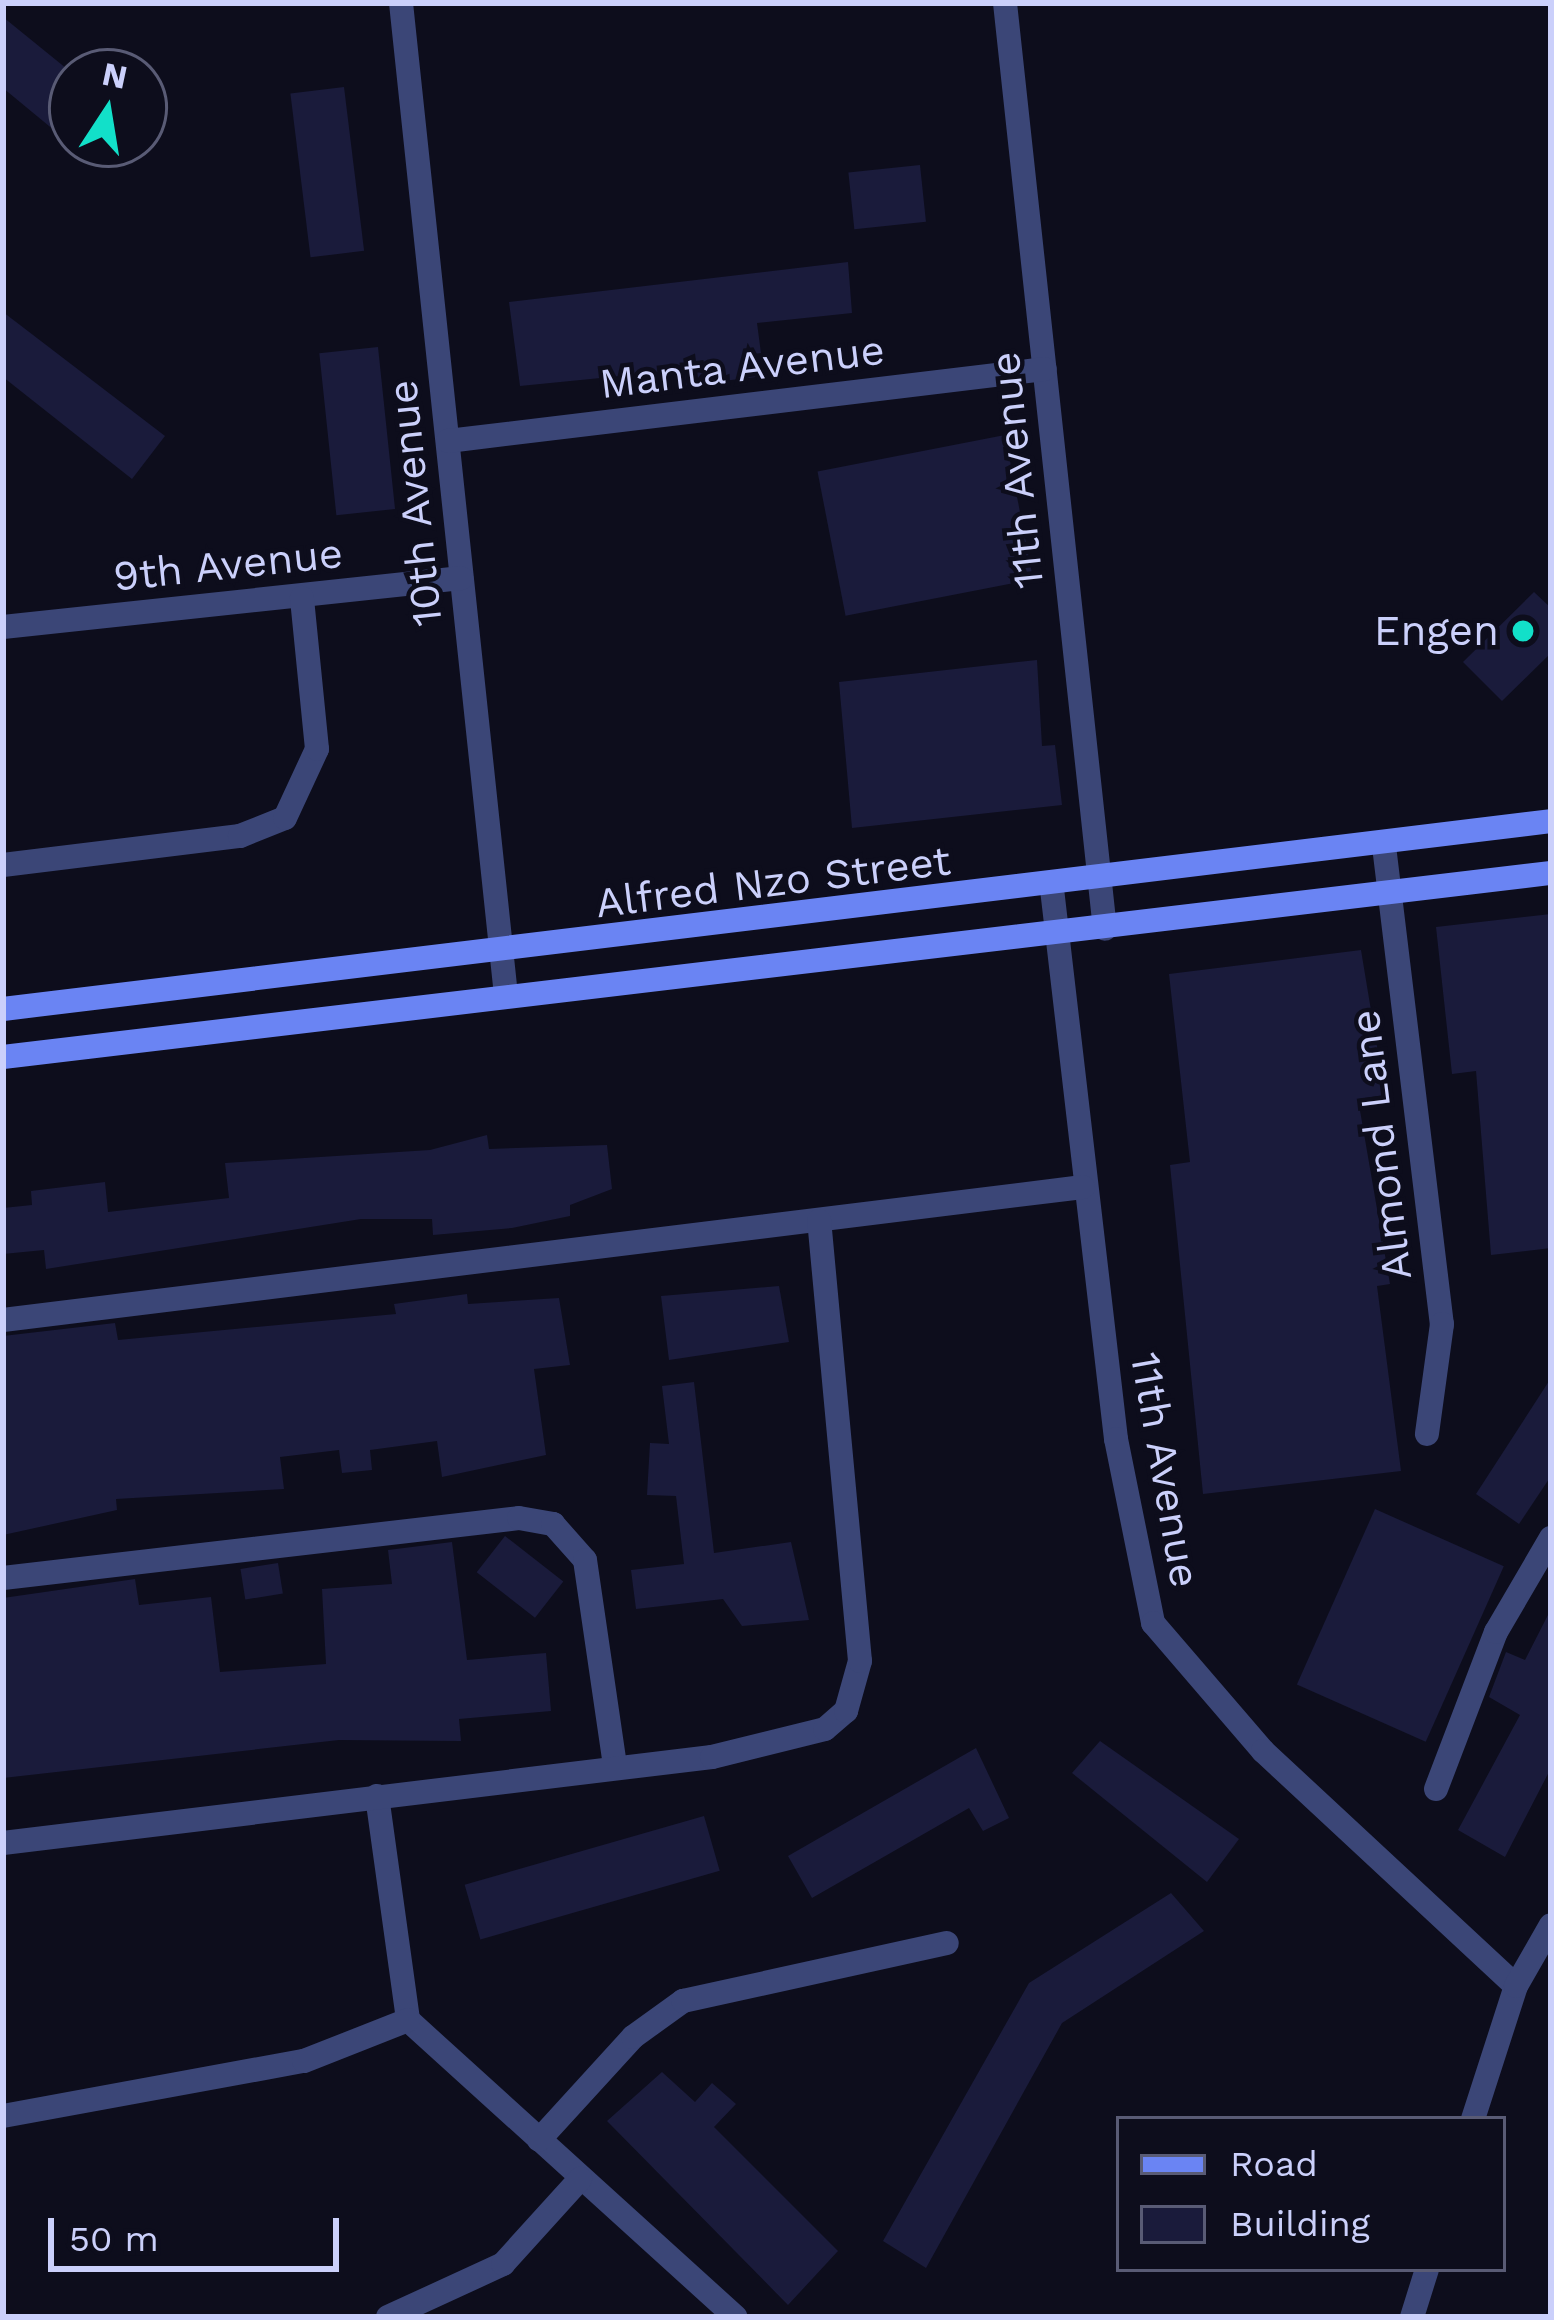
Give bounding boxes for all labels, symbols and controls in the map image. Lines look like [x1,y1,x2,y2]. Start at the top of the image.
north arrow [48,48,168,168]
text: N [99,54,131,97]
street label: Manta Avenue [595,324,889,410]
street label: 11th Avenue [979,348,1055,592]
street label: 10th Avenue [377,377,453,629]
street label: 9th Avenue [110,528,346,602]
place label: Engen [1374,606,1499,656]
marker: Engen [1510,618,1536,644]
street label: Alfred Nzo Street [593,835,953,929]
street label: Almond Lane [1339,1007,1423,1283]
street label: 11th Avenue [1119,1348,1211,1592]
legend [1116,2116,1506,2272]
text: Road [1230,2143,1318,2185]
scale bar [54,2194,345,2268]
text: Building [1230,2203,1370,2245]
text: 50 m [69,2218,159,2260]

